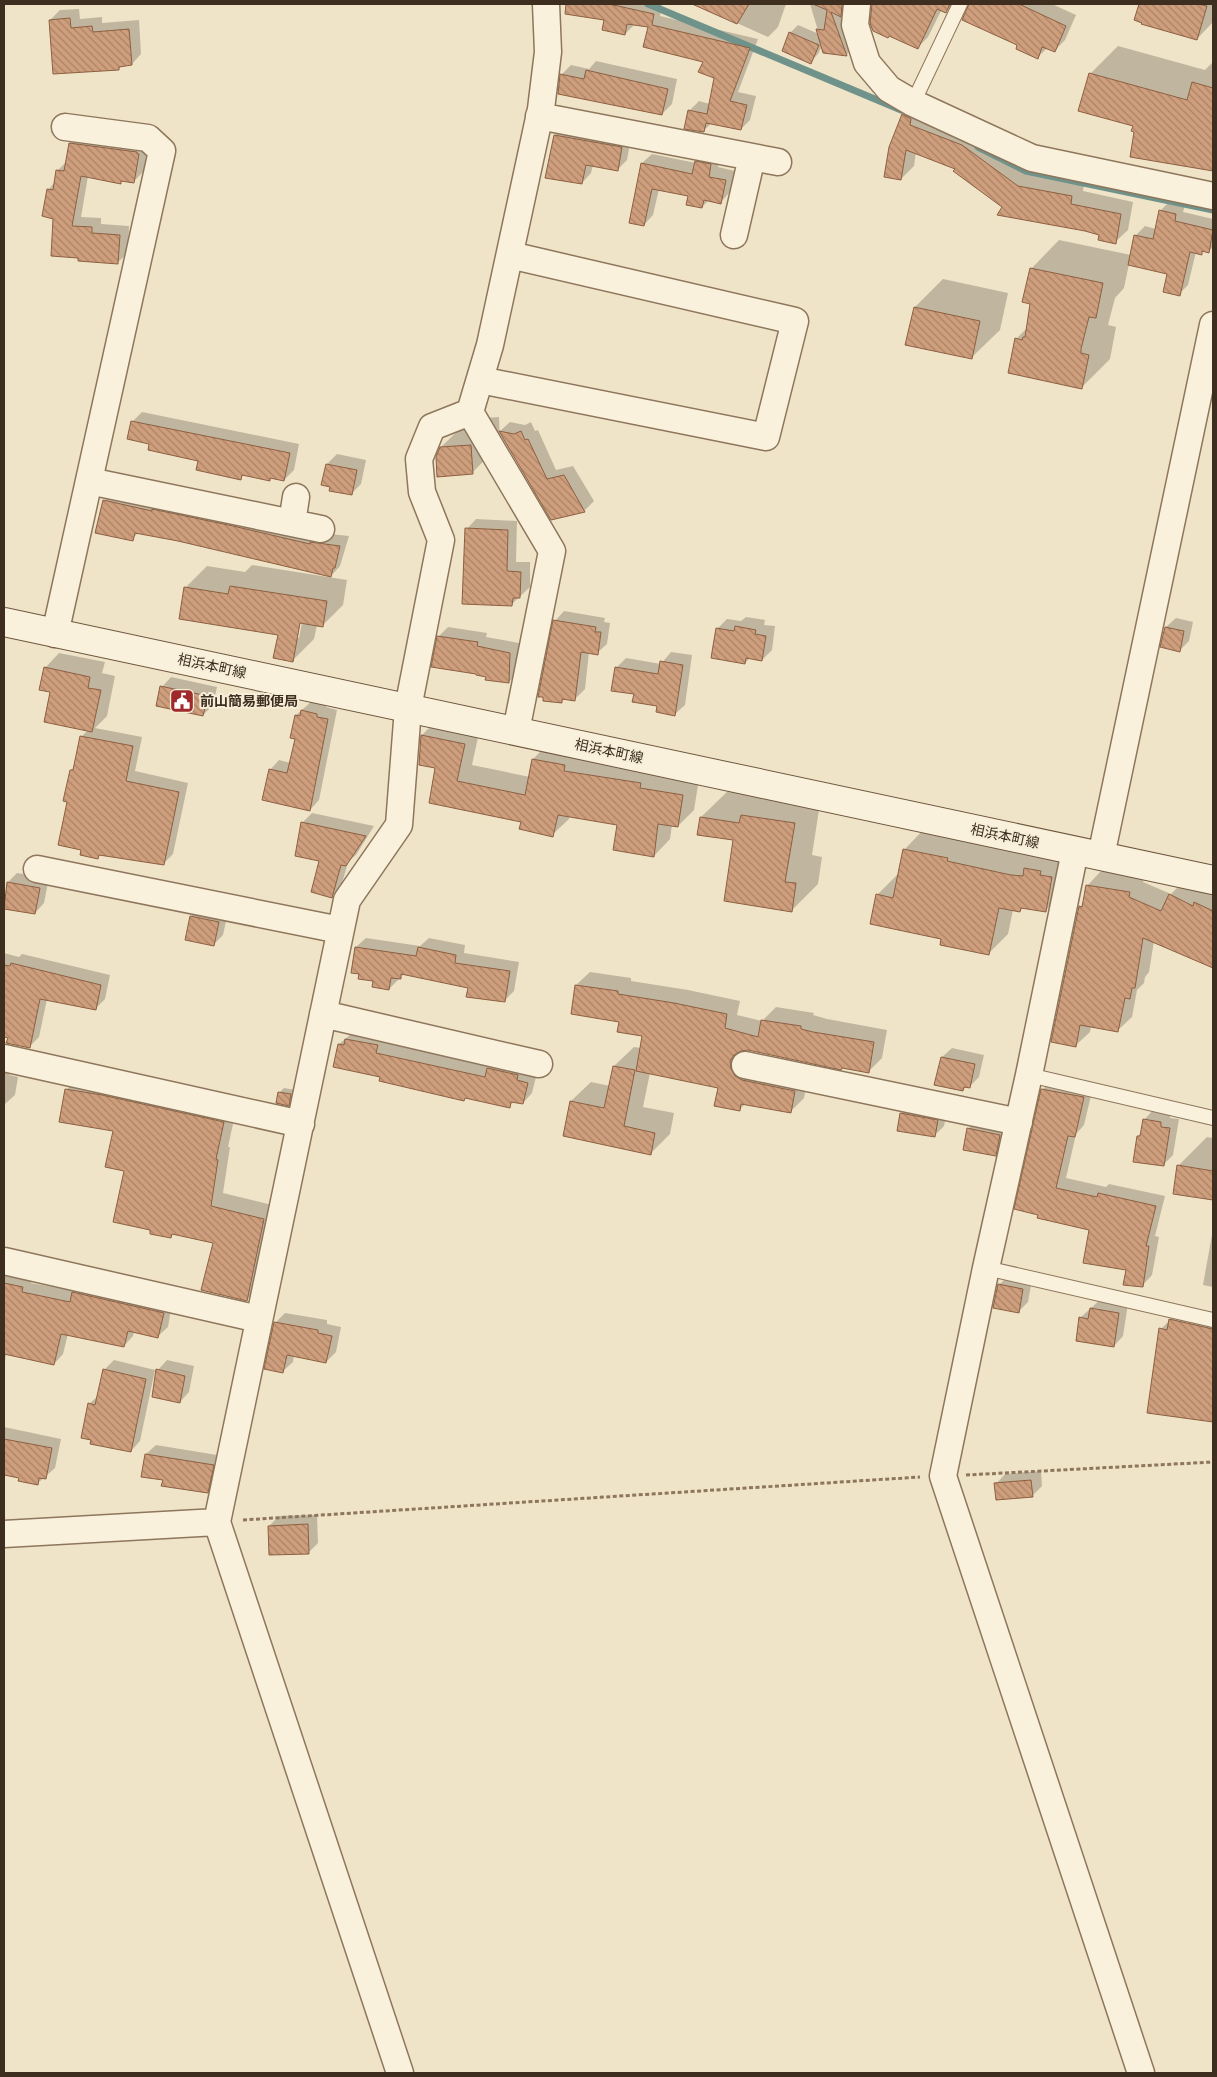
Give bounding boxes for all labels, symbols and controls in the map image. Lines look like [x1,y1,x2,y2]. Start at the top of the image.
street label: 相浜本町線 [176,651,248,681]
public building icon: 前山簡易郵便局 [169,688,195,714]
place label: 前山簡易郵便局 [200,693,298,709]
street label: 相浜本町線 [573,736,645,766]
street label: 相浜本町線 [969,821,1041,851]

